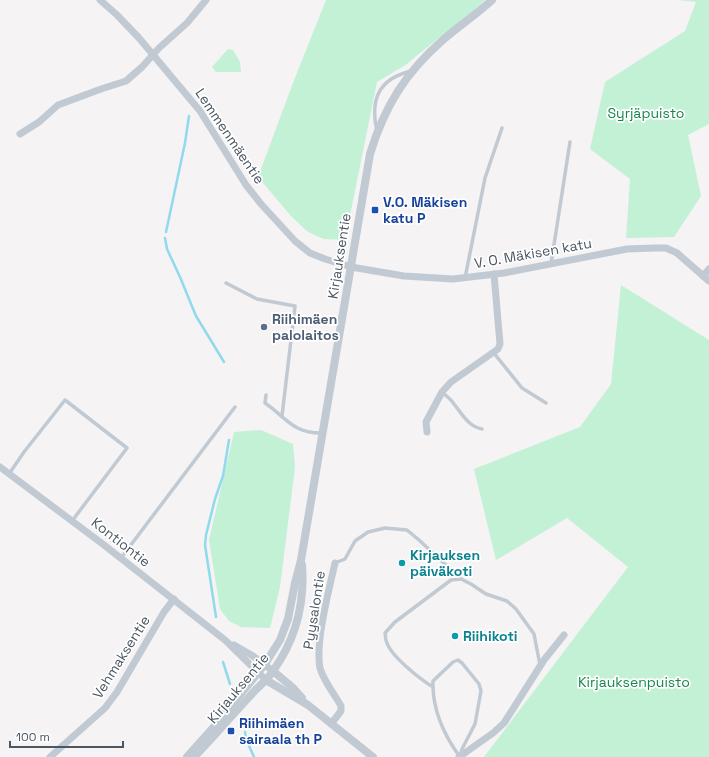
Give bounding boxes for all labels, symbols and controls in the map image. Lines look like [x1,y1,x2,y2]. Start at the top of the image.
street label: Lemmenmäentie [191,85,269,187]
park label: Syrjäpuisto [607,104,685,122]
place label: V.O. Mäkisen katu P [383,193,467,227]
marker: V.O. Mäkisen katu P [370,205,380,215]
street label: Kirjauksentie [323,212,355,300]
street label: V. O. Mäkisen katu [473,234,593,272]
place label: Riihimäen palolaitos [272,310,339,344]
marker: Riihimäen palolaitos [259,322,269,332]
street label: Kontiontie [88,513,154,571]
place label: Kirjauksen päiväkoti [410,546,480,580]
marker: Kirjauksen päiväkoti [397,558,407,568]
street label: Pyysalontie [299,569,329,651]
street label: Vehmaksentie [88,612,154,702]
place label: Riihikoti [463,627,518,645]
marker: Riihikoti [450,631,460,641]
street label: Kirjauksentie [203,649,273,727]
park label: Kirjauksenpuisto [578,673,690,691]
place label: Riihimäen sairaala th P [239,714,323,748]
scale bar [10,723,123,749]
marker: Riihimäen sairaala th P [226,726,236,736]
text: 100 m [16,729,50,745]

